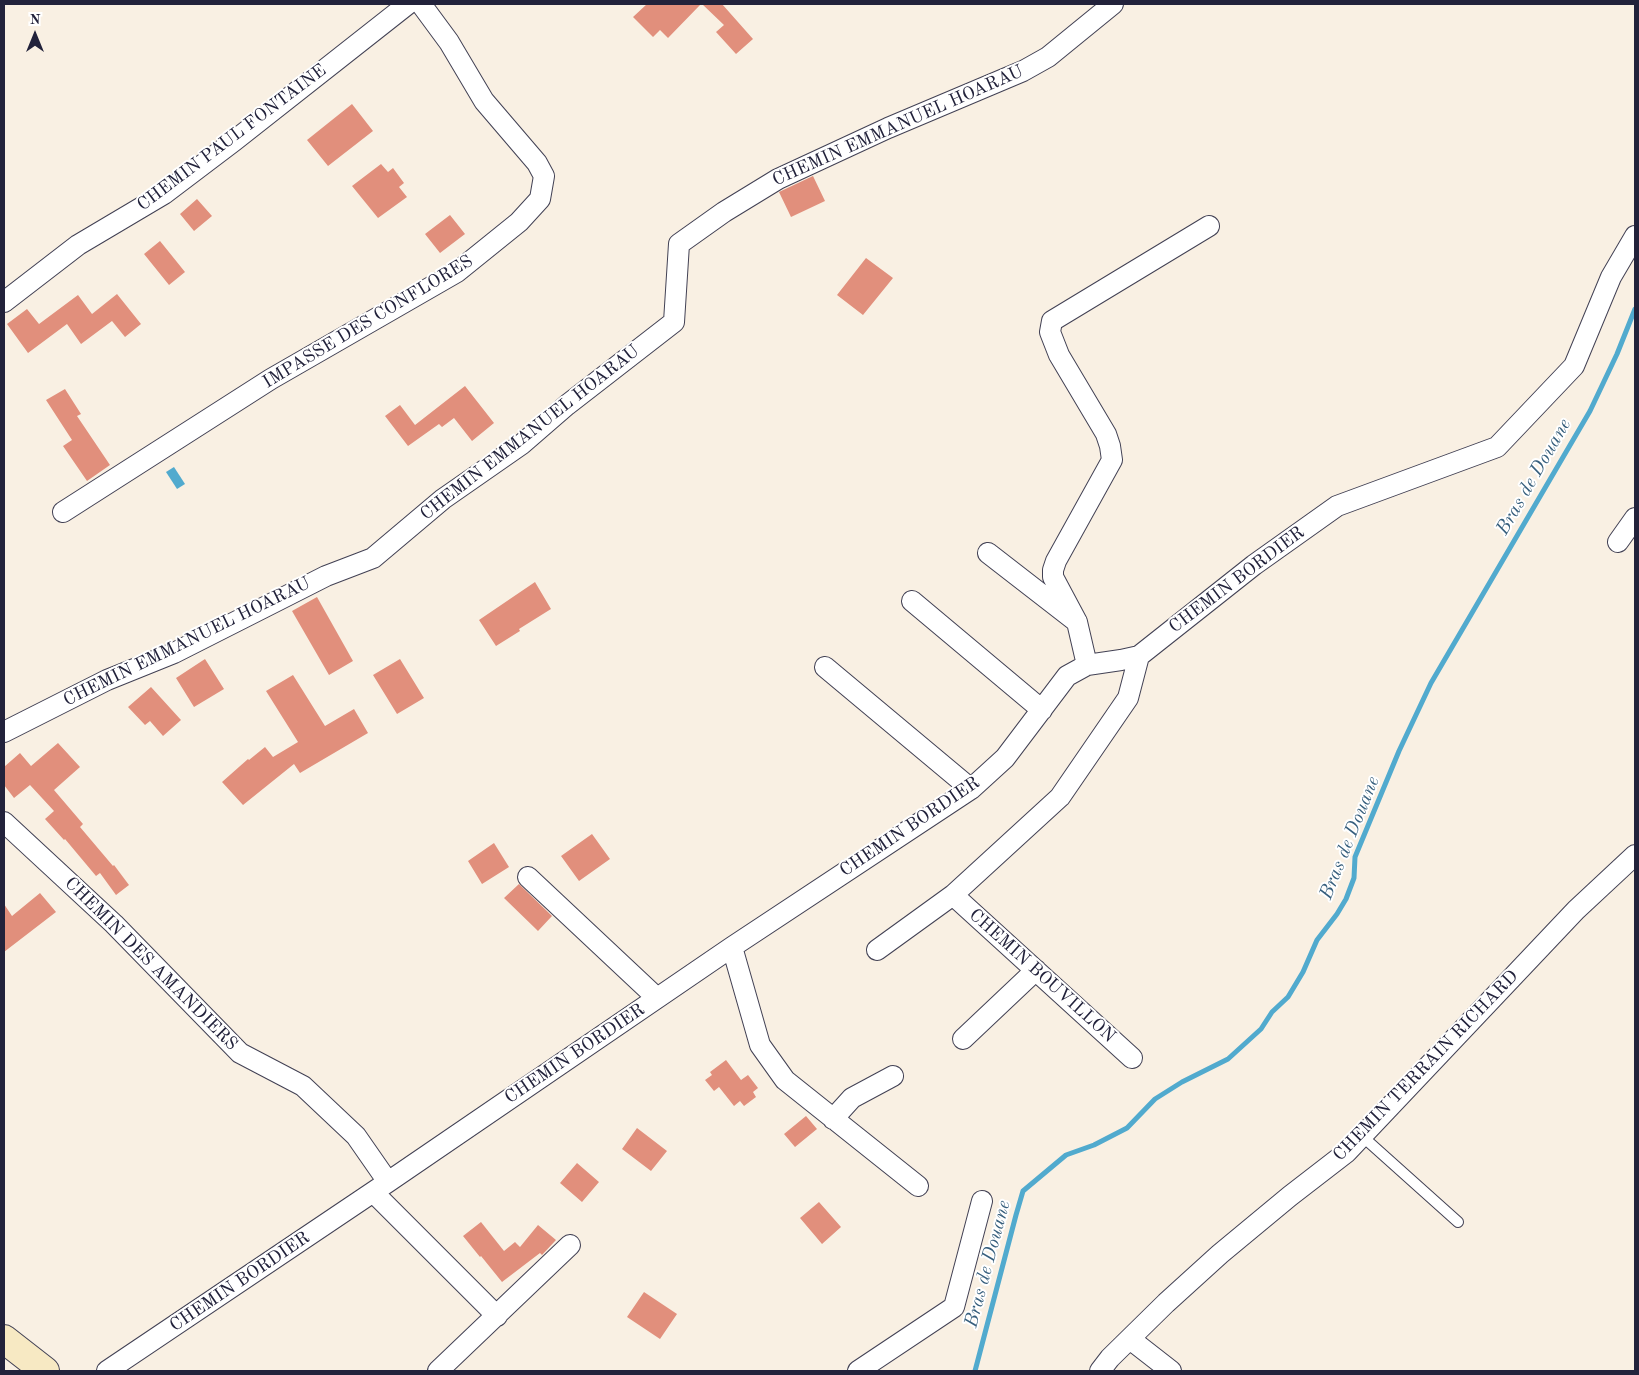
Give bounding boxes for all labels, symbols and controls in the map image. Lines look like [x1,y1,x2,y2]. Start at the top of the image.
north arrow [10,10,60,60]
text: N [30,13,40,27]
street label: CHEMIN PAUL FONTAINE [133,60,331,216]
street label: CHEMIN EMMANUEL HOARAU [769,61,1027,191]
street label: IMPASSE DES CONFLORES [259,251,477,393]
street label: CHEMIN EMMANUEL HOARAU [416,341,644,525]
water label: Bras de Douane [1491,415,1577,539]
street label: CHEMIN BORDIER [1165,522,1309,638]
street label: CHEMIN EMMANUEL HOARAU [60,573,314,711]
street label: CHEMIN BORDIER [836,772,984,882]
water label: Bras de Douane [1315,773,1385,903]
street label: CHEMIN DES AMANDIERS [60,873,242,1055]
street label: CHEMIN BOUVILLON [964,904,1120,1048]
street label: CHEMIN TERRAIN RICHARD [1329,966,1523,1166]
street label: CHEMIN BORDIER [501,999,649,1109]
water label: Bras de Douane [960,1198,1016,1330]
street label: CHEMIN BORDIER [166,1227,314,1337]

